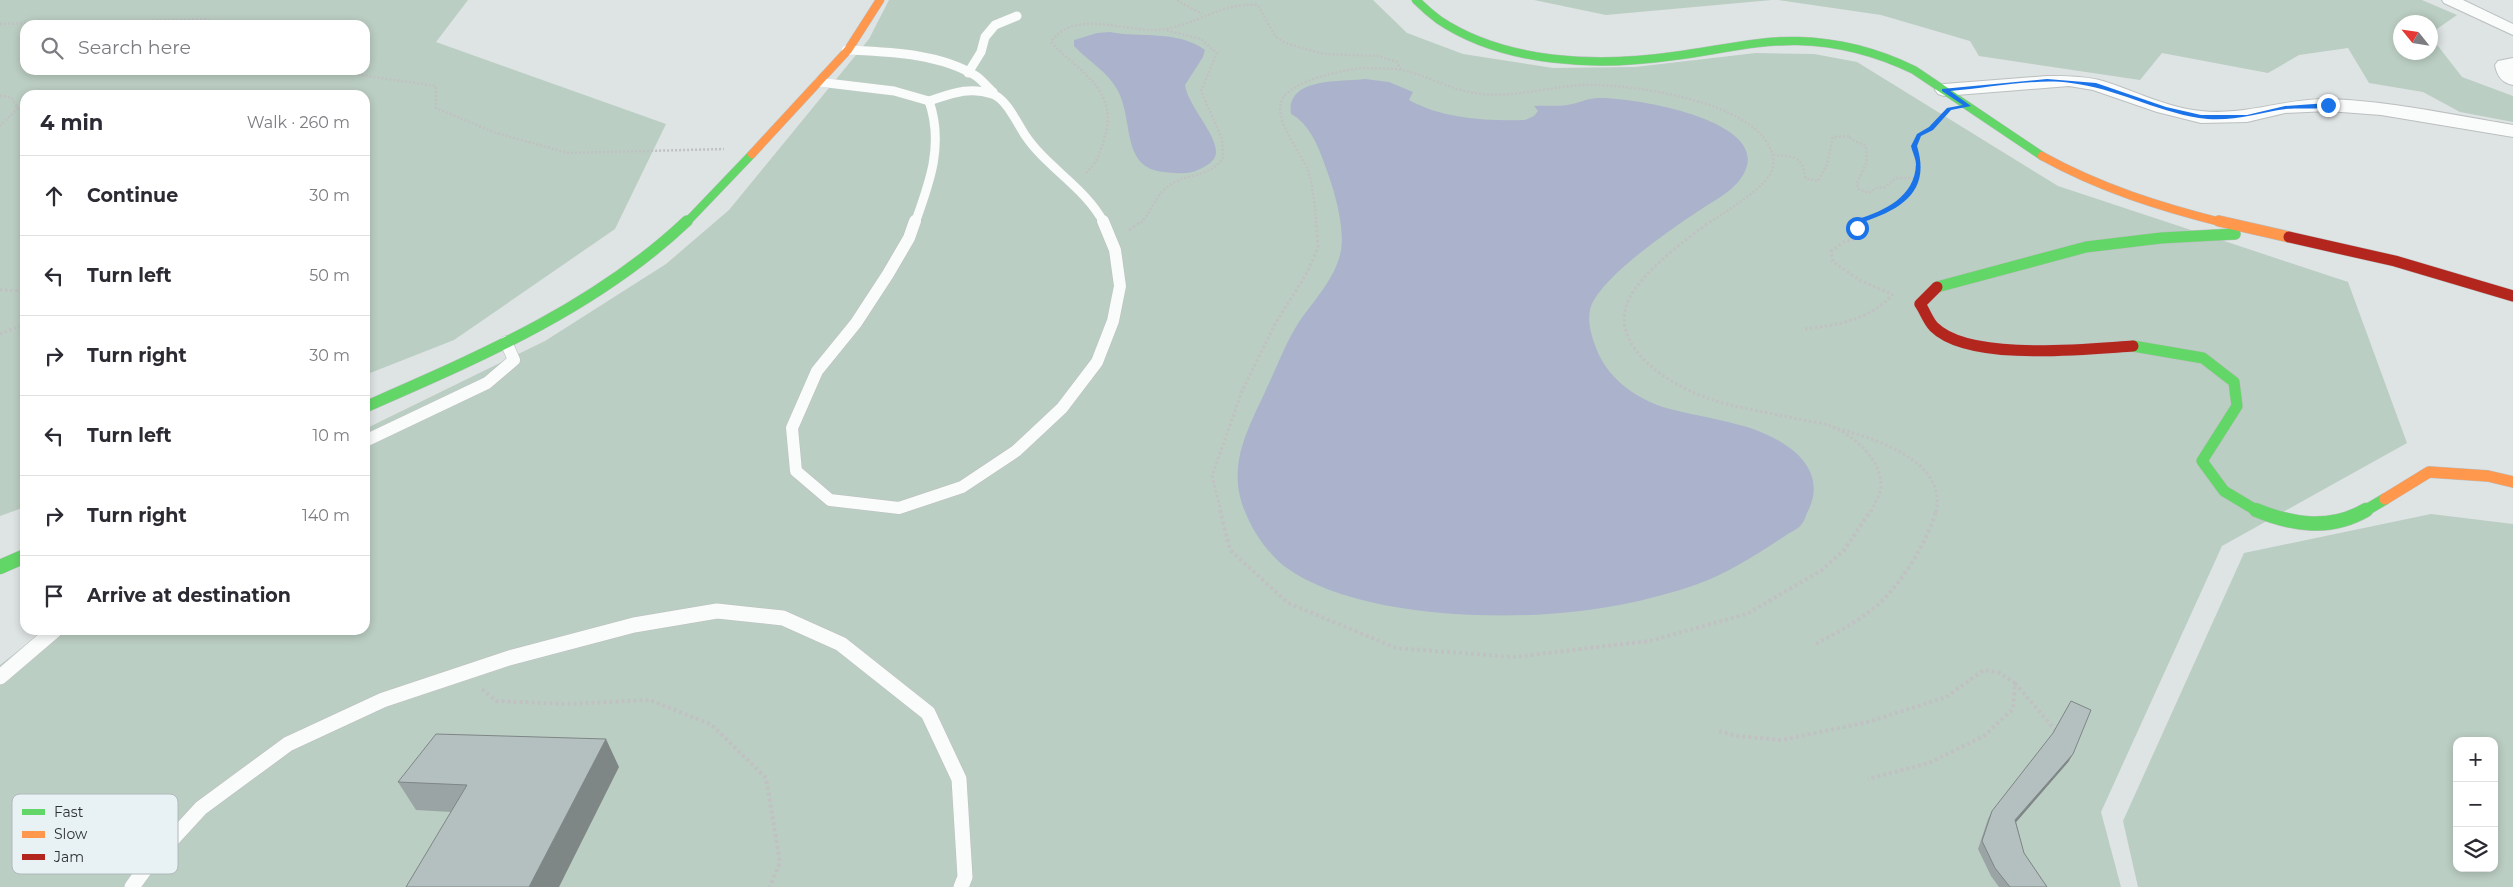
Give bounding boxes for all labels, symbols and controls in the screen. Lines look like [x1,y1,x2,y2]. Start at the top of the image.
north arrow [2393,15,2438,60]
search box [20,20,370,75]
icon: search [38,34,66,62]
text: Search here [78,36,191,59]
route end [2317,94,2340,117]
text: 4 min [40,110,103,135]
text: Walk · 260 m [247,113,350,132]
icon: ahead [40,182,68,210]
text: Continue [87,184,178,207]
text: 30 m [309,186,350,205]
route start [1846,217,1869,240]
icon: left [40,262,68,290]
text: Turn left [87,264,172,287]
text: 50 m [309,266,350,285]
icon: right [40,342,68,370]
text: Turn right [87,344,187,367]
text: 30 m [309,346,350,365]
icon: left [40,422,68,450]
text: Turn left [87,424,172,447]
text: 10 m [312,426,350,445]
icon: right [40,502,68,530]
text: Turn right [87,504,187,527]
text: 140 m [302,506,350,525]
icon: arrive [40,582,68,610]
text: Arrive at destination [87,584,291,607]
map controls [2453,737,2498,872]
button: + [2453,737,2498,782]
button: − [2453,782,2498,827]
legend [12,794,178,874]
text: Fast [54,803,84,821]
text: Slow [54,825,88,843]
button: layers [2453,827,2498,872]
text: Jam [53,848,84,866]

